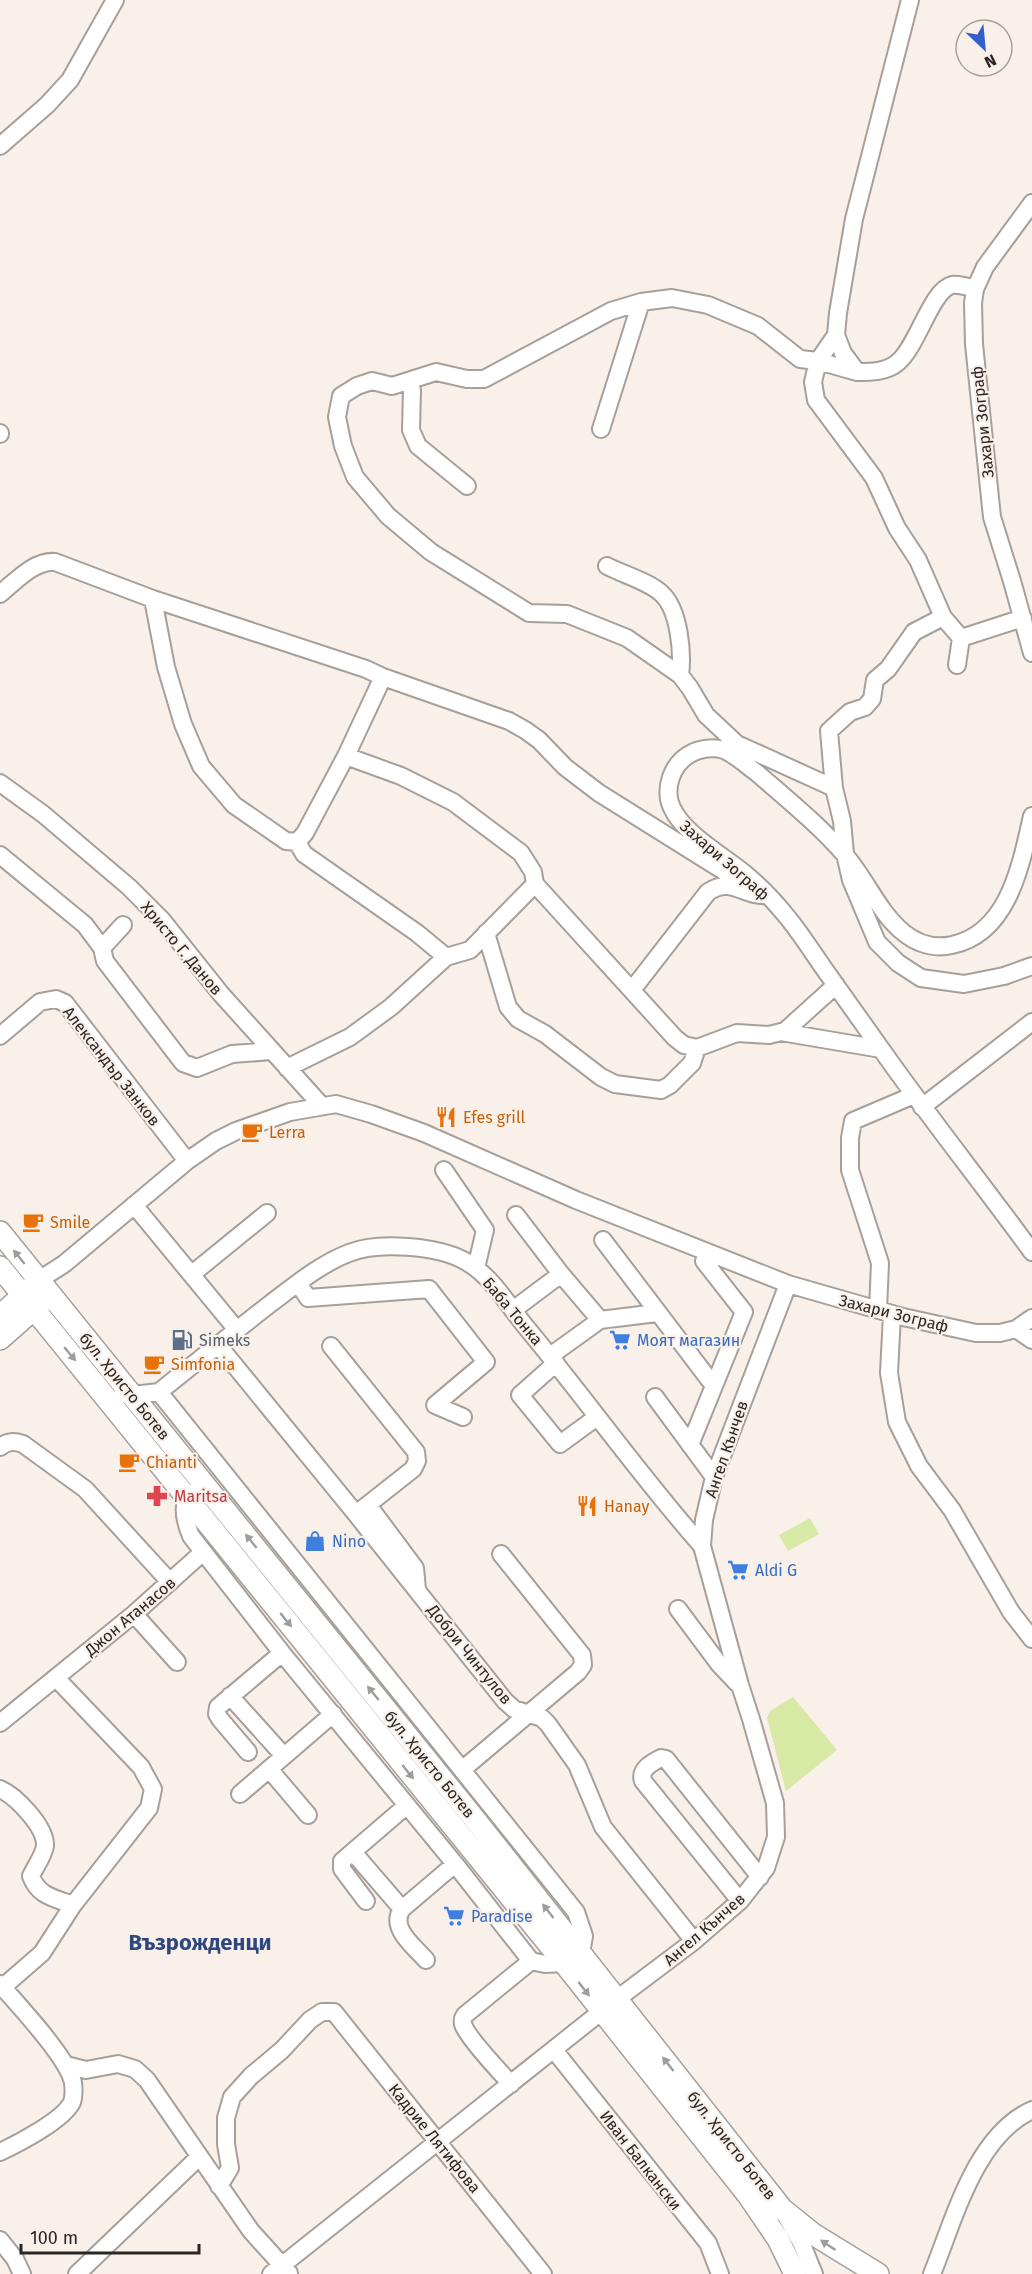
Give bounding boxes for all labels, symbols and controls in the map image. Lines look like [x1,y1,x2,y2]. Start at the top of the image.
north arrow [954,18,1014,78]
text: N [981,50,999,72]
street label: Захари Зограф [967,365,998,479]
street label: Захари Зограф [676,816,773,904]
street label: Христо Г. Данов [137,898,226,999]
street label: Александър Занков [59,1003,164,1130]
restaurant icon: Efes grill [434,1105,458,1129]
place label: Efes grill [463,1108,526,1127]
cafe icon: Lerra [240,1120,264,1144]
place label: Lerra [269,1123,306,1142]
cafe icon: Smile [21,1210,45,1234]
place label: Smile [50,1213,90,1232]
one-way arrow [13,1249,26,1264]
street label: Баба Тонка [479,1273,547,1349]
street label: Захари Зограф [837,1291,951,1336]
fuel station icon: Simeks [170,1328,194,1352]
supermarket icon: Моят магазин [608,1328,632,1352]
street label: бул. Христо Ботев [75,1329,174,1444]
place label: Simeks [199,1331,250,1350]
place label: Моят магазин [637,1331,740,1350]
one-way arrow [64,1346,77,1362]
cafe icon: Simfonia [142,1352,166,1376]
place label: Simfonia [171,1355,235,1374]
street label: Ангел Кънчев [701,1398,752,1500]
cafe icon: Chianti [117,1450,141,1474]
place label: Chianti [146,1453,197,1472]
pharmacy icon: Maritsa [145,1484,169,1508]
place label: Maritsa [174,1487,228,1506]
restaurant icon: Hanay [575,1494,599,1518]
place label: Hanay [604,1497,649,1516]
shop icon: Nino [303,1529,327,1553]
place label: Nino [332,1532,366,1551]
one-way arrow [244,1533,257,1549]
supermarket icon: Aldi G [726,1558,750,1582]
place label: Aldi G [755,1561,797,1580]
street label: Джон Атанасов [80,1573,179,1660]
street label: Добри Чинтулов [423,1600,516,1708]
one-way arrow [279,1612,292,1628]
one-way arrow [367,1685,380,1701]
street label: бул. Христо Ботев [380,1707,479,1822]
one-way arrow [401,1764,414,1780]
street label: Ангел Кънчев [660,1889,749,1970]
one-way arrow [542,1903,554,1918]
supermarket icon: Paradise [442,1904,466,1928]
place label: Paradise [471,1907,533,1926]
district label: Възрожденци [129,1929,271,1956]
one-way arrow [577,1981,589,1996]
one-way arrow [662,2056,675,2072]
street label: Кадрие Лятифова [385,2080,485,2197]
street label: бул. Христо Ботев [683,2087,780,2203]
street label: Иван Балкански [596,2107,685,2214]
scale bar [21,2217,200,2255]
text: 100 m [30,2227,78,2249]
one-way arrow [820,2239,836,2250]

